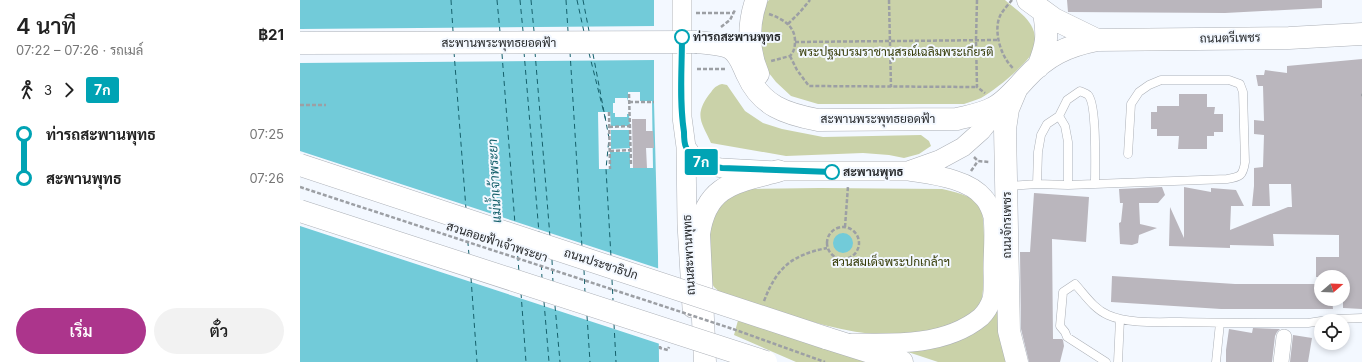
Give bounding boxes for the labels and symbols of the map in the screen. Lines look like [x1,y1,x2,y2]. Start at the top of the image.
marker: ท่ารถสะพานพุทธ [674,29,690,45]
place label: ท่ารถสะพานพุทธ [693,29,781,45]
street label: ถนนตรีเพชร [1199,29,1261,46]
street label: สะพานพระพุทธยอดฟ้า [442,35,556,52]
park label: พระปฐมบรมราชานุสรณ์เฉลิมพระเกียรติ [799,44,993,61]
street label: สะพานพระพุทธยอดฟ้า [821,111,935,128]
water label: แม่น้ำเจ้าพระยา [480,139,504,224]
line badge: 7ก [683,149,719,175]
marker: สะพานพุทธ [824,164,840,180]
place label: สะพานพุทธ [843,164,904,180]
street label: ถนนจักรเพชร [999,191,1014,259]
street label: ถนนสะพานพุทธ [679,214,700,296]
street label: สวนลอยฟ้าเจ้าพระยา [445,218,550,265]
street label: ถนนประชาธิปก [562,245,640,283]
park label: สวนสมเด็จพระปกเกล้าฯ [832,253,950,269]
north arrow [1314,270,1350,306]

